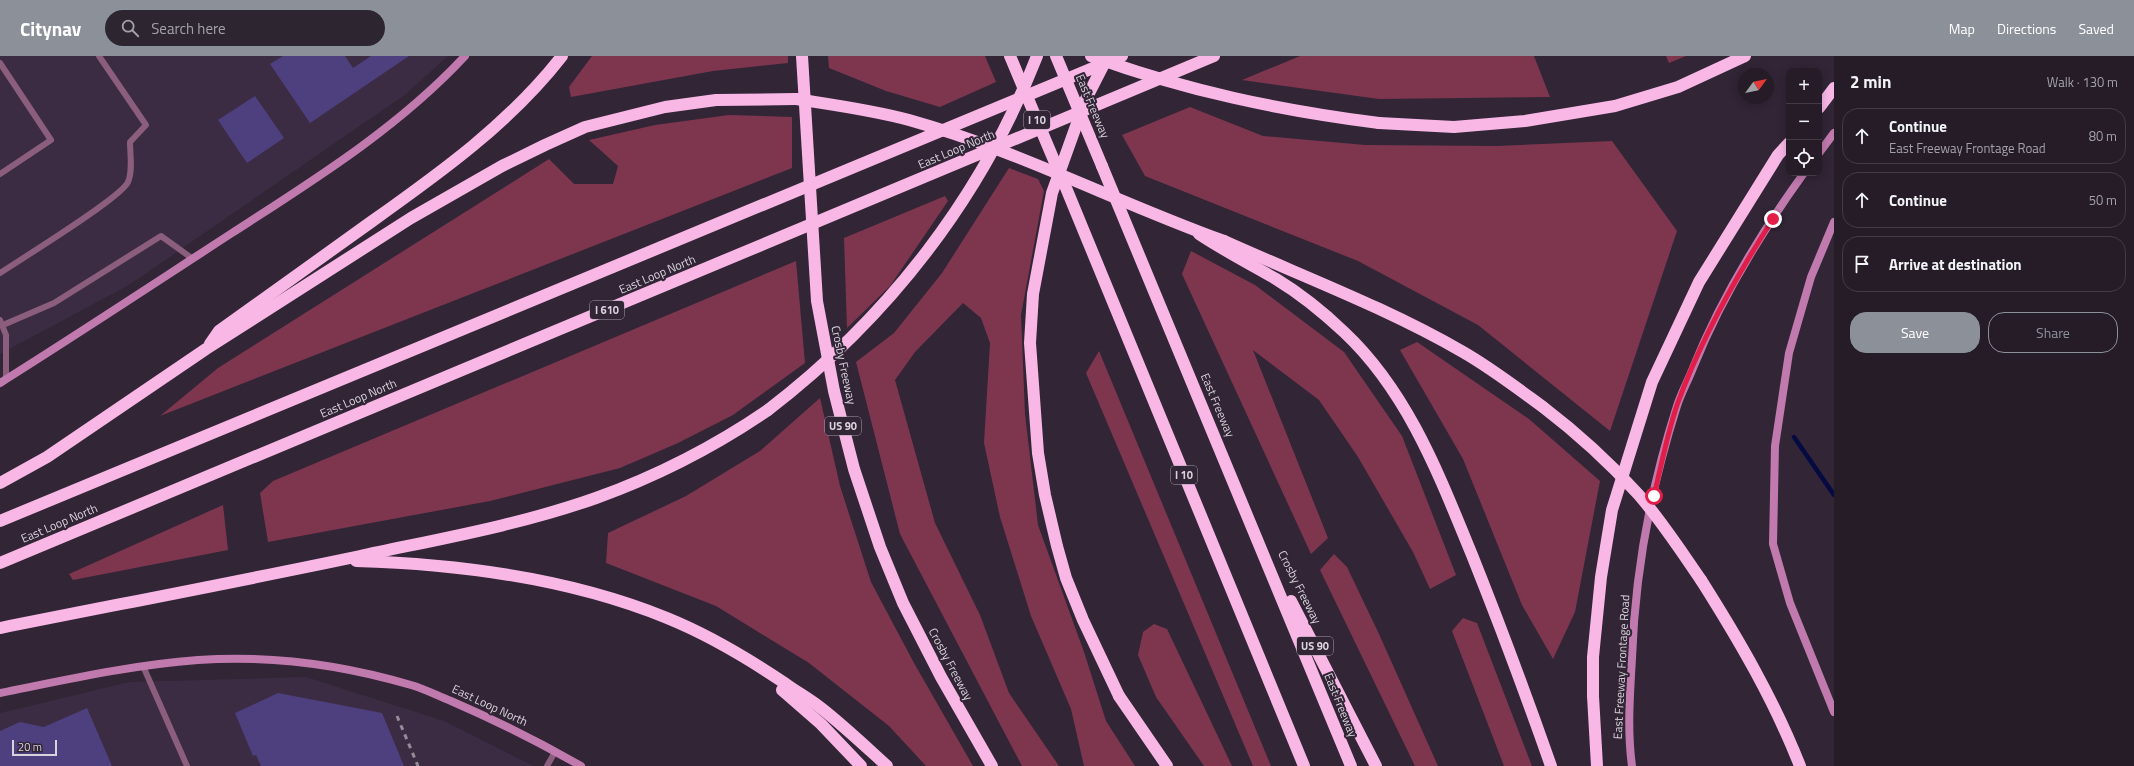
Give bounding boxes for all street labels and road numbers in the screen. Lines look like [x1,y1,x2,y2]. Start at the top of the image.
street label: East Freeway [1071,71,1115,141]
road number: I 10 [1024,111,1050,129]
street label: East Loop North [915,124,997,174]
street label: East Loop North [616,249,698,299]
road number: I 610 [590,301,624,319]
street label: Crosby Freeway [826,324,862,406]
street label: East Freeway [1196,370,1240,440]
street label: East Loop North [317,373,399,423]
road number: US 90 [825,417,861,435]
road number: I 10 [1171,466,1197,484]
street label: East Loop North [18,498,100,548]
street label: Crosby Freeway [1273,547,1327,627]
street label: East Freeway Frontage Road [1608,594,1634,740]
street label: Crosby Freeway [924,624,978,704]
road number: US 90 [1297,637,1333,655]
street label: East Freeway [1319,670,1363,740]
street label: East Loop North [449,679,531,731]

